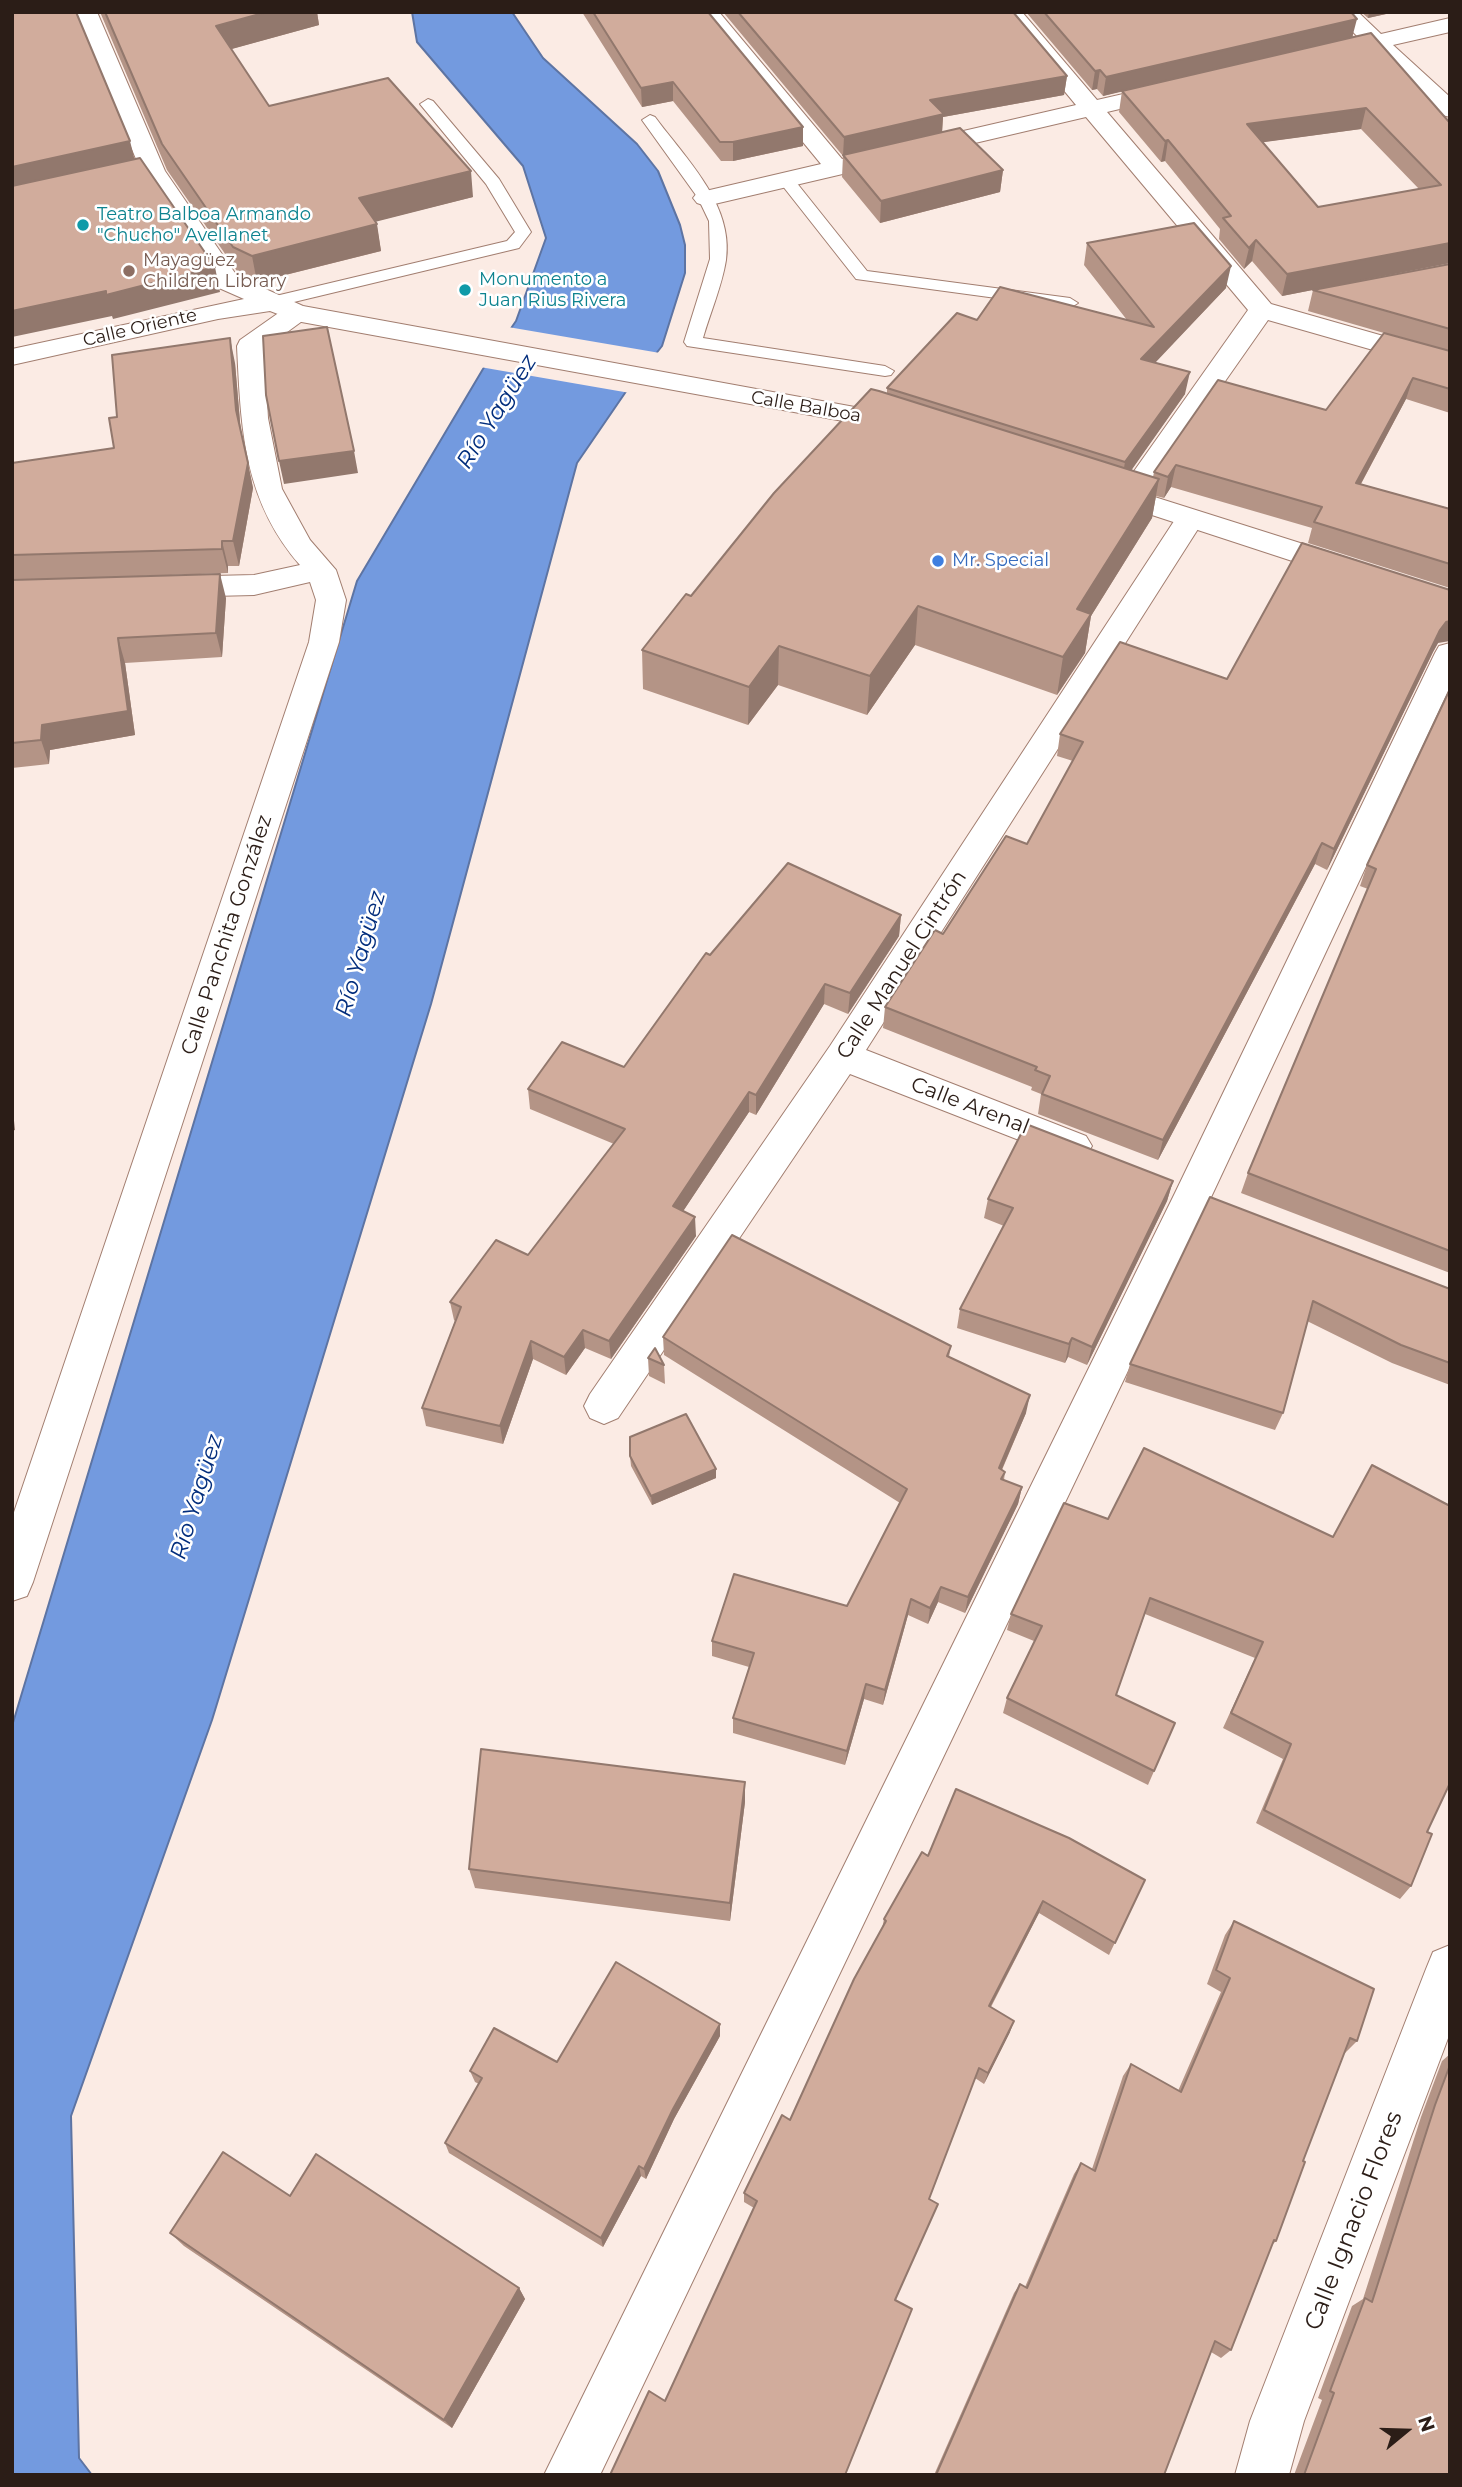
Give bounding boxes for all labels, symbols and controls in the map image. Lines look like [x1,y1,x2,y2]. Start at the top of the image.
place label: Teatro Balboa Armando "Chucho" Avellanet [97,204,311,246]
marker: Teatro Balboa Armando "Chucho" Avellanet [75,217,91,233]
place label: Mayagüez Children Library [143,250,286,292]
marker: Mayagüez Children Library [121,263,137,279]
place label: Monumento a Juan Rius Rivera [479,269,626,312]
marker: Monumento a Juan Rius Rivera [457,282,473,298]
street label: Calle Oriente [81,304,199,352]
water label: Río Yagüez [451,350,543,474]
street label: Calle Balboa [749,387,863,427]
place label: Mr. Special [952,550,1049,572]
marker: Mr. Special [930,553,946,569]
street label: Calle Panchita González [176,812,278,1058]
street label: Calle Manuel Cintrón [832,866,972,1064]
water label: Río Yagüez [330,888,392,1020]
street label: Calle Arenal [907,1072,1033,1140]
water label: Río Yagüez [165,1431,229,1563]
street label: Calle Ignacio Flores [1299,2107,1409,2335]
north arrow [1371,2396,1441,2466]
text: N [1413,2413,1440,2435]

